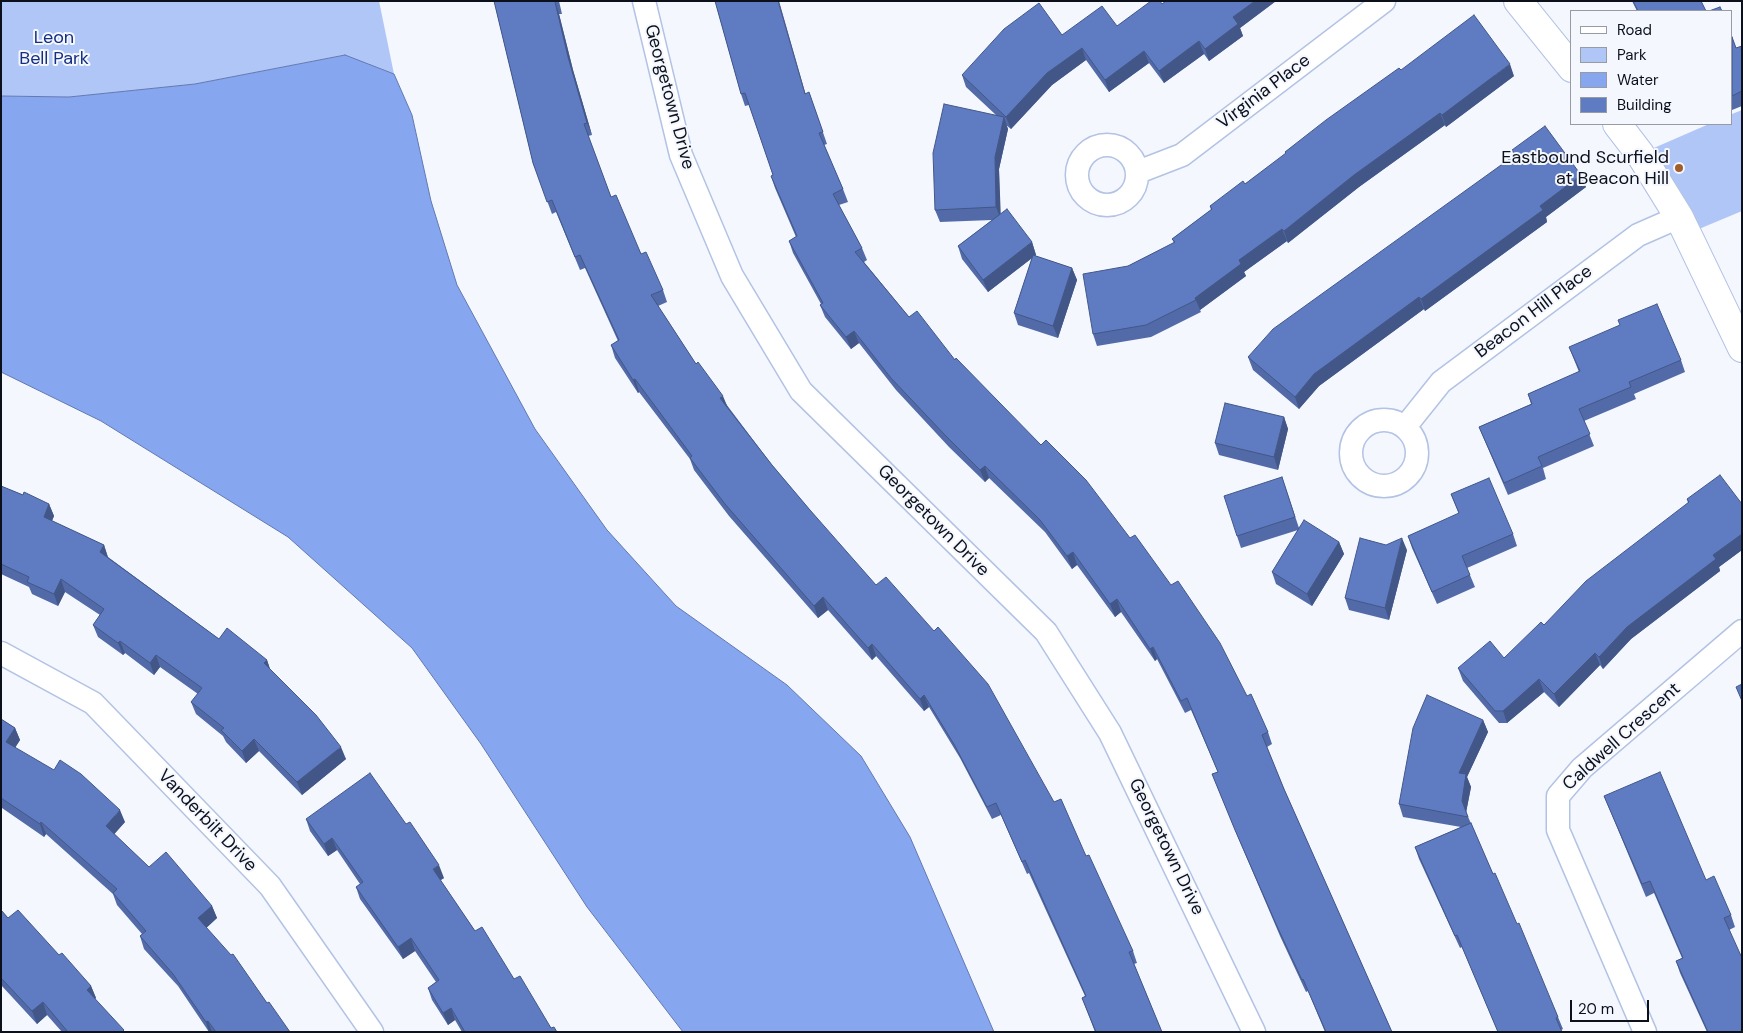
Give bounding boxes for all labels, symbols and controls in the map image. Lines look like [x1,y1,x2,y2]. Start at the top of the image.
legend [1570,10,1733,125]
text: Road [1617,20,1652,40]
street label: Georgetown Drive [639,22,699,172]
park label: Leon Bell Park [19,27,89,70]
text: Park [1617,45,1647,65]
street label: Virginia Place [1213,50,1315,134]
text: Water [1617,70,1658,90]
text: Building [1617,95,1672,115]
place label: Eastbound Scurfield at Beacon Hill [1501,147,1669,190]
marker: Eastbound Scurfield at Beacon Hill [1673,162,1685,174]
street label: Beacon Hill Place [1471,261,1597,363]
street label: Georgetown Drive [873,461,993,581]
street label: Caldwell Crescent [1559,679,1685,795]
street label: Vanderbilt Drive [153,766,261,876]
street label: Georgetown Drive [1124,775,1208,919]
scale bar [1573,990,1652,1022]
text: 20 m [1578,999,1614,1019]

